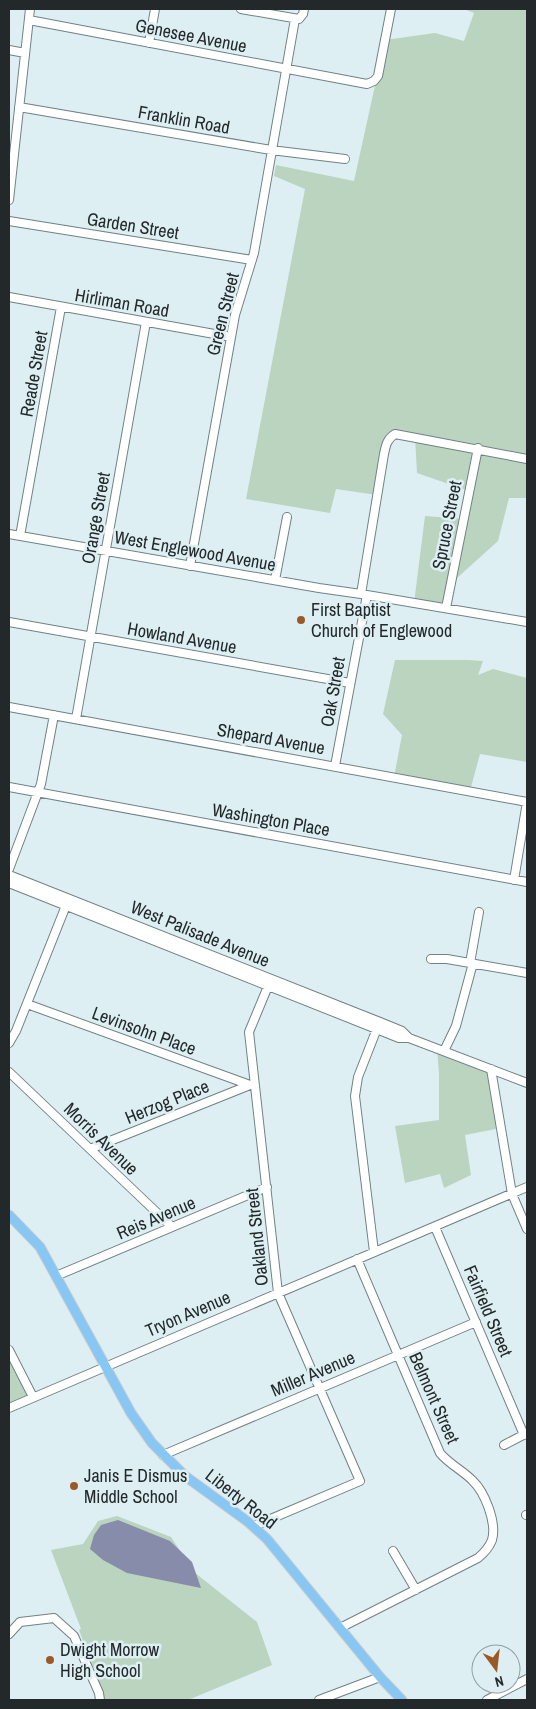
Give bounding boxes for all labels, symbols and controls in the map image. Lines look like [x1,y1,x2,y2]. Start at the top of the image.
street label: Genesee Avenue [133,12,249,59]
street label: Franklin Road [136,99,232,140]
street label: Garden Street [85,206,181,245]
street label: Green Street [200,270,245,358]
street label: Hirliman Road [73,282,171,323]
street label: Reade Street [14,329,53,419]
street label: Orange Street [75,470,116,566]
street label: Spruce Street [426,478,467,572]
street label: West Englewood Avenue [112,524,278,577]
place label: First Baptist Church of Englewood [311,597,452,643]
marker: First Baptist Church of Englewood [295,614,307,626]
street label: Howland Avenue [125,616,239,659]
street label: Oak Street [314,655,351,729]
street label: Shepard Avenue [215,717,327,760]
street label: Washington Place [210,797,332,842]
street label: West Palisade Avenue [127,894,273,973]
street label: Levinsohn Place [89,1000,200,1061]
street label: Herzog Place [121,1073,213,1130]
street label: Morris Avenue [59,1097,144,1181]
street label: Oakland Street [239,1187,274,1287]
street label: Reis Avenue [113,1190,199,1245]
street label: Fairfield Street [458,1261,519,1360]
street label: Tryon Avenue [141,1284,234,1343]
street label: Miller Avenue [267,1345,359,1402]
street label: Belmont Street [403,1348,466,1447]
place label: Janis E Dismus Middle School [84,1463,187,1509]
street label: Liberty Road [200,1463,282,1534]
marker: Janis E Dismus Middle School [68,1480,80,1492]
place label: Dwight Morrow High School [60,1637,160,1683]
north arrow [471,1644,521,1694]
marker: Dwight Morrow High School [44,1654,56,1666]
text: N [493,1672,506,1691]

